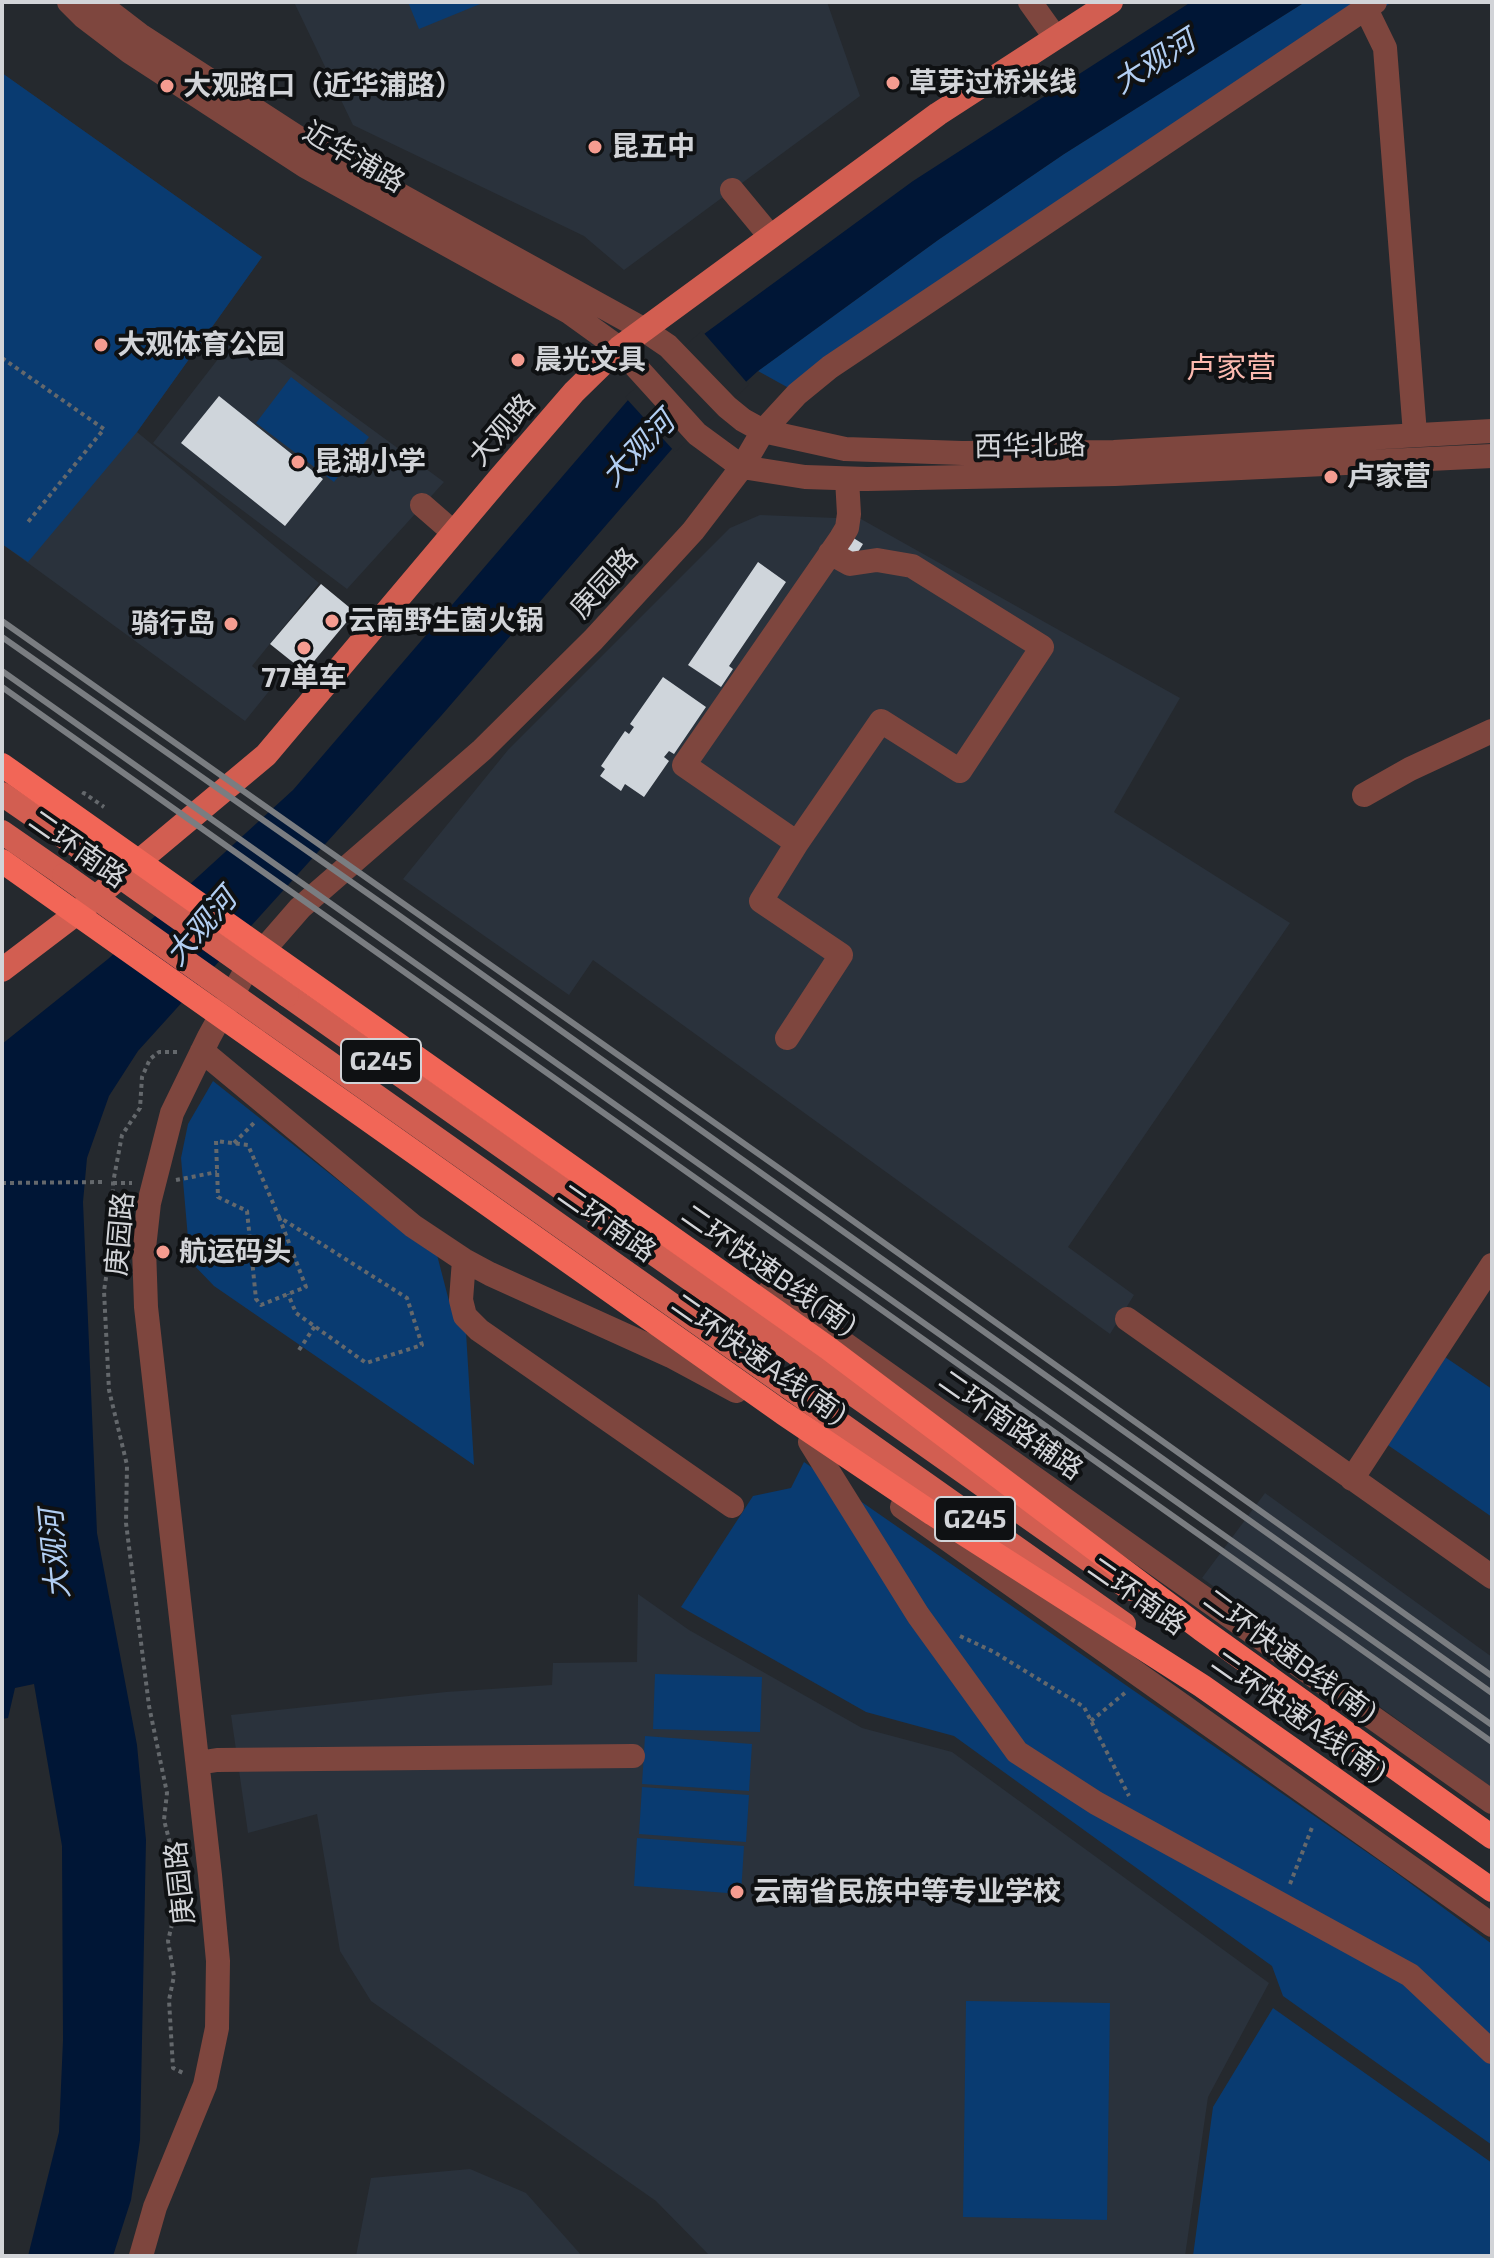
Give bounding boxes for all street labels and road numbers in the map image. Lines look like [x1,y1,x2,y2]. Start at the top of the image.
street label: 近华浦路 [297,114,411,200]
street label: 大观路 [462,387,542,473]
street label: 西华北路 [974,428,1086,464]
street label: 庚园路 [563,541,645,625]
street label: 二环南路 [22,803,134,895]
road number: G245 [341,1039,421,1083]
street label: 二环南路 [551,1177,663,1269]
street label: 庚园路 [100,1191,140,1277]
street label: 二环快速B线(南) [675,1197,863,1343]
street label: 二环快速A线(南) [665,1286,853,1432]
street label: 二环南路辅路 [933,1363,1089,1487]
road number: G245 [935,1497,1015,1541]
street label: 二环南路 [1081,1550,1193,1642]
street label: 二环快速B线(南) [1197,1582,1383,1730]
street label: 二环快速A线(南) [1205,1644,1393,1790]
street label: 庚园路 [159,1839,201,1927]

